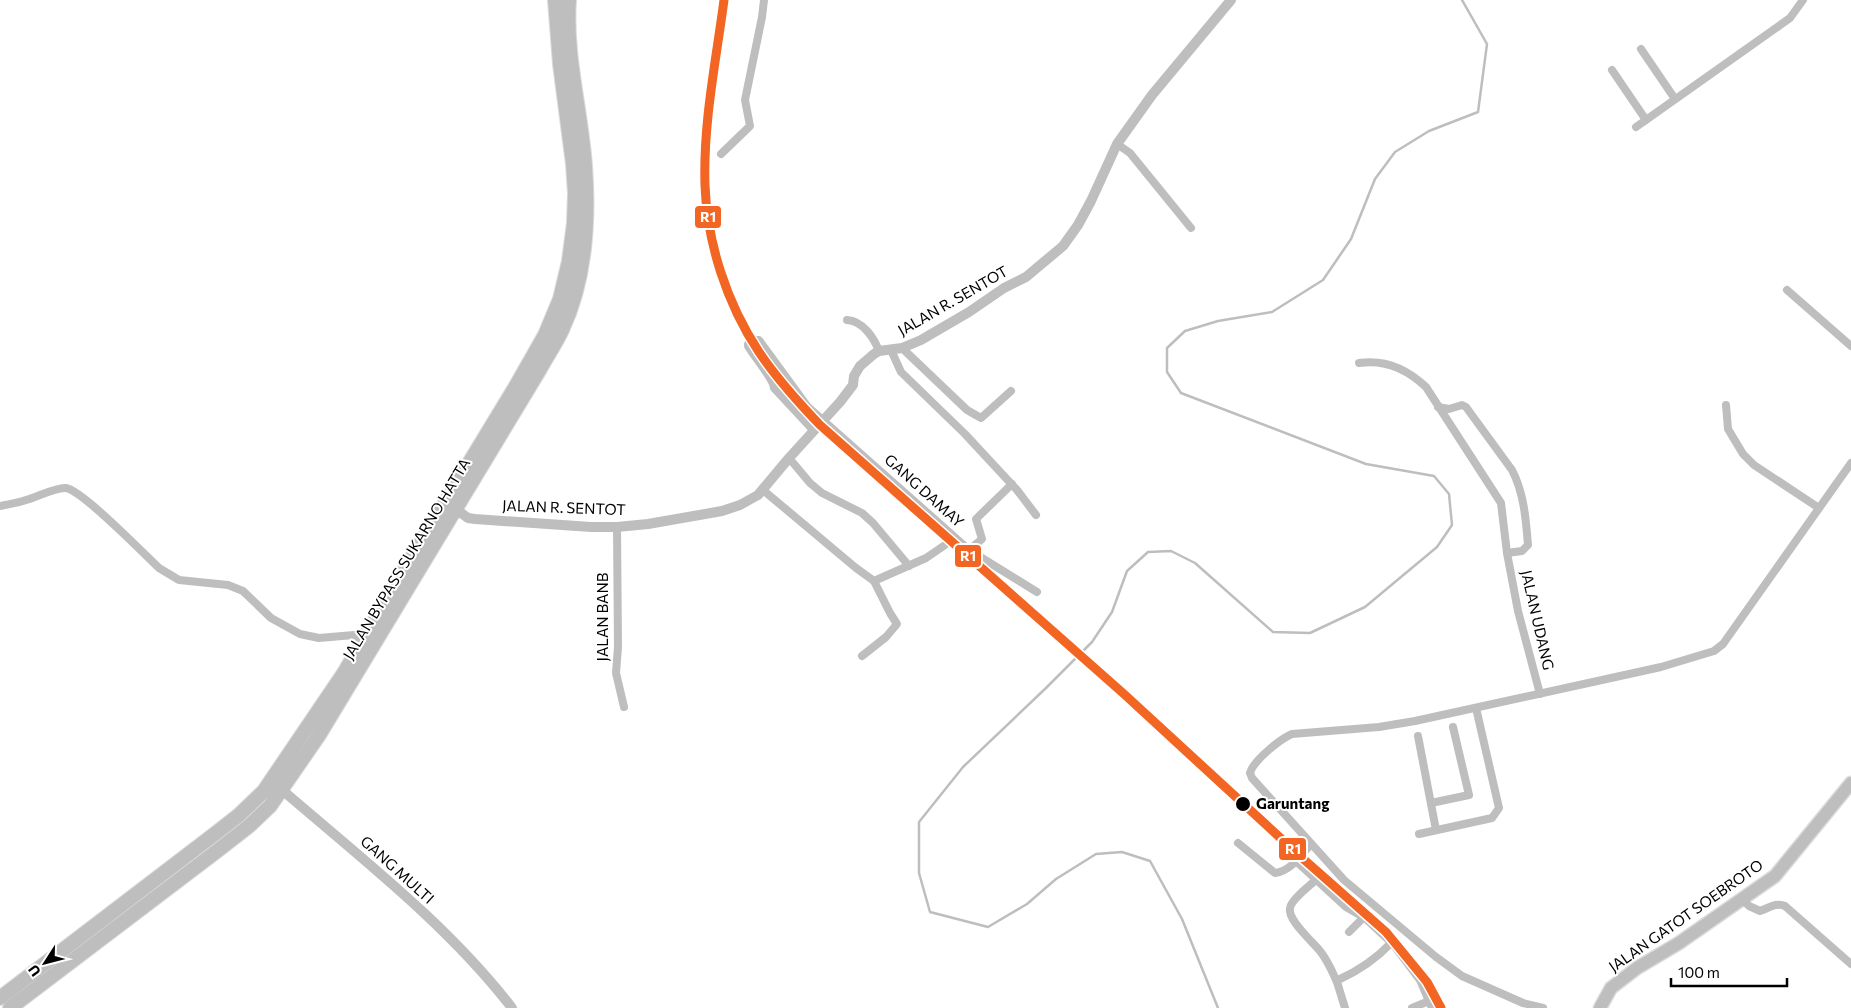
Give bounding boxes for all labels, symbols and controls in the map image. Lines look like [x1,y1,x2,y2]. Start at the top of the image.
line badge: R1 [694,205,722,229]
text: R1 [700,208,716,225]
street label: JALAN R. SENTOT [894,261,1011,339]
street label: GANG DAMAY [881,450,968,531]
street label: JALAN BYPASS SUKARNO HATTA [339,455,474,662]
street label: JALAN R. SENTOT [502,496,627,518]
line badge: R1 [954,544,982,568]
text: R1 [960,547,976,564]
street label: JALAN UDANG [1518,568,1558,672]
street label: JALAN BANB [593,572,611,661]
place label: Garuntang [1256,794,1329,812]
marker: Garuntang [1234,795,1252,813]
street label: GANG MULTI [357,832,438,907]
line badge: R1 [1278,837,1307,861]
text: R1 [1285,840,1301,857]
street label: JALAN GATOT SOEBROTO [1605,855,1766,975]
north arrow [20,938,70,988]
scale bar [1671,956,1787,988]
text: U [24,962,44,980]
text: 100 m [1678,963,1720,981]

